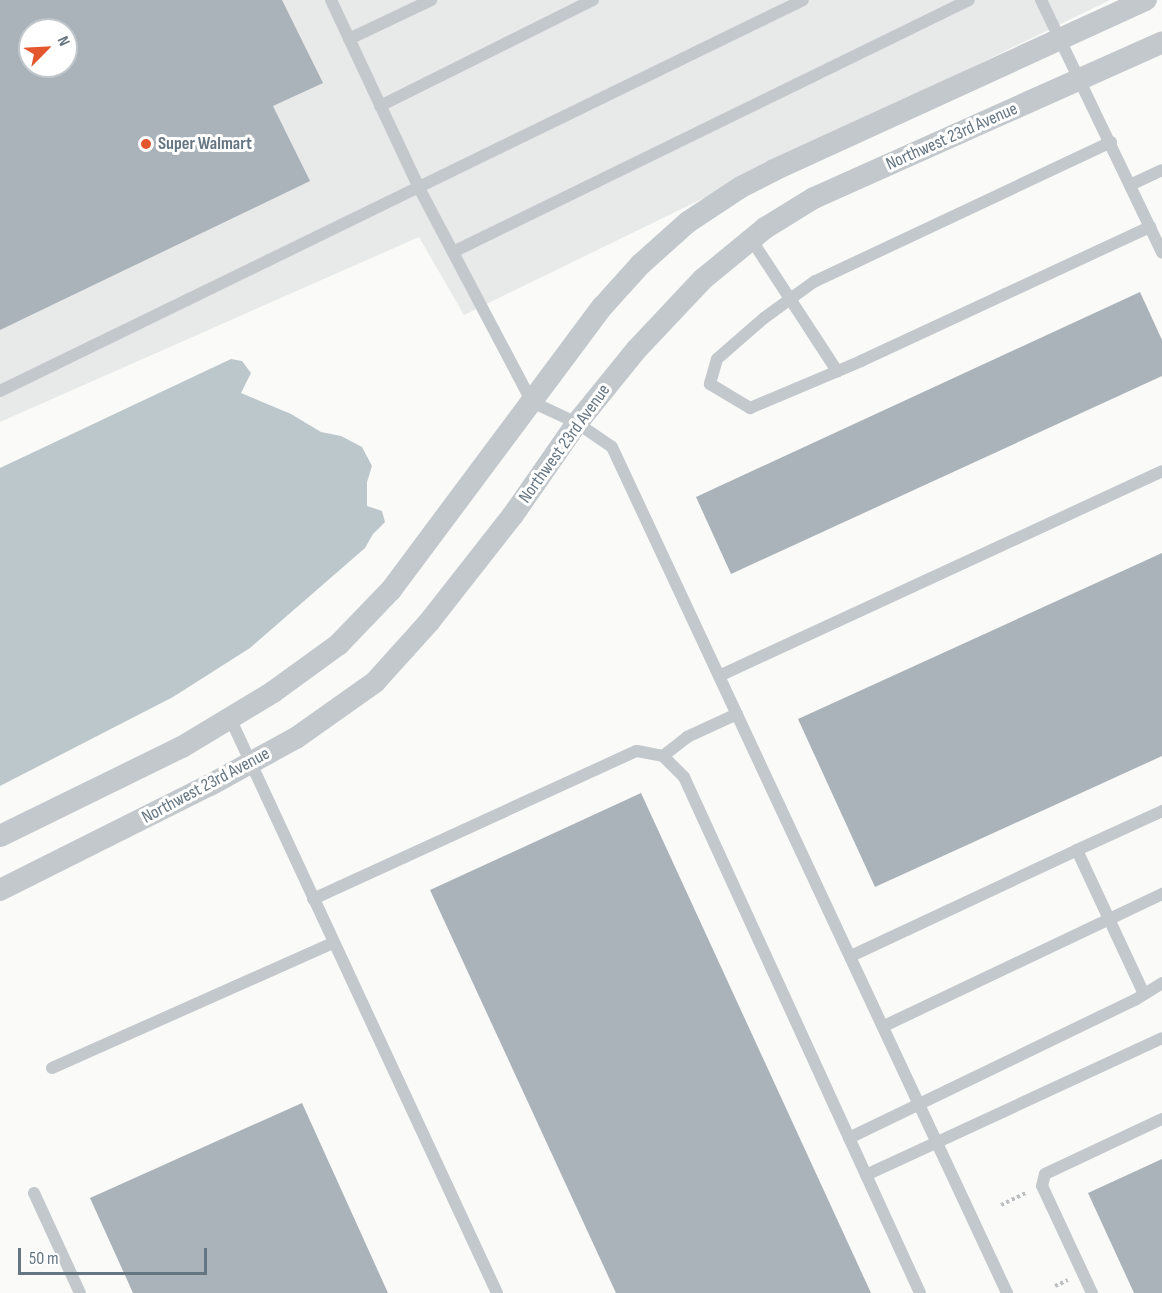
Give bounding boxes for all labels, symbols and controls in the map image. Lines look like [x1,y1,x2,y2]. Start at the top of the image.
north arrow [18,18,78,78]
text: N [53,34,73,49]
street label: Northwest 23rd Avenue [883,98,1021,176]
place label: Super Walmart [158,133,252,155]
marker: Super Walmart [139,137,153,151]
street label: Northwest 23rd Avenue [515,380,615,508]
street label: Northwest 23rd Avenue [138,743,274,829]
scale bar [21,1236,210,1274]
text: 50 m [29,1248,59,1269]

